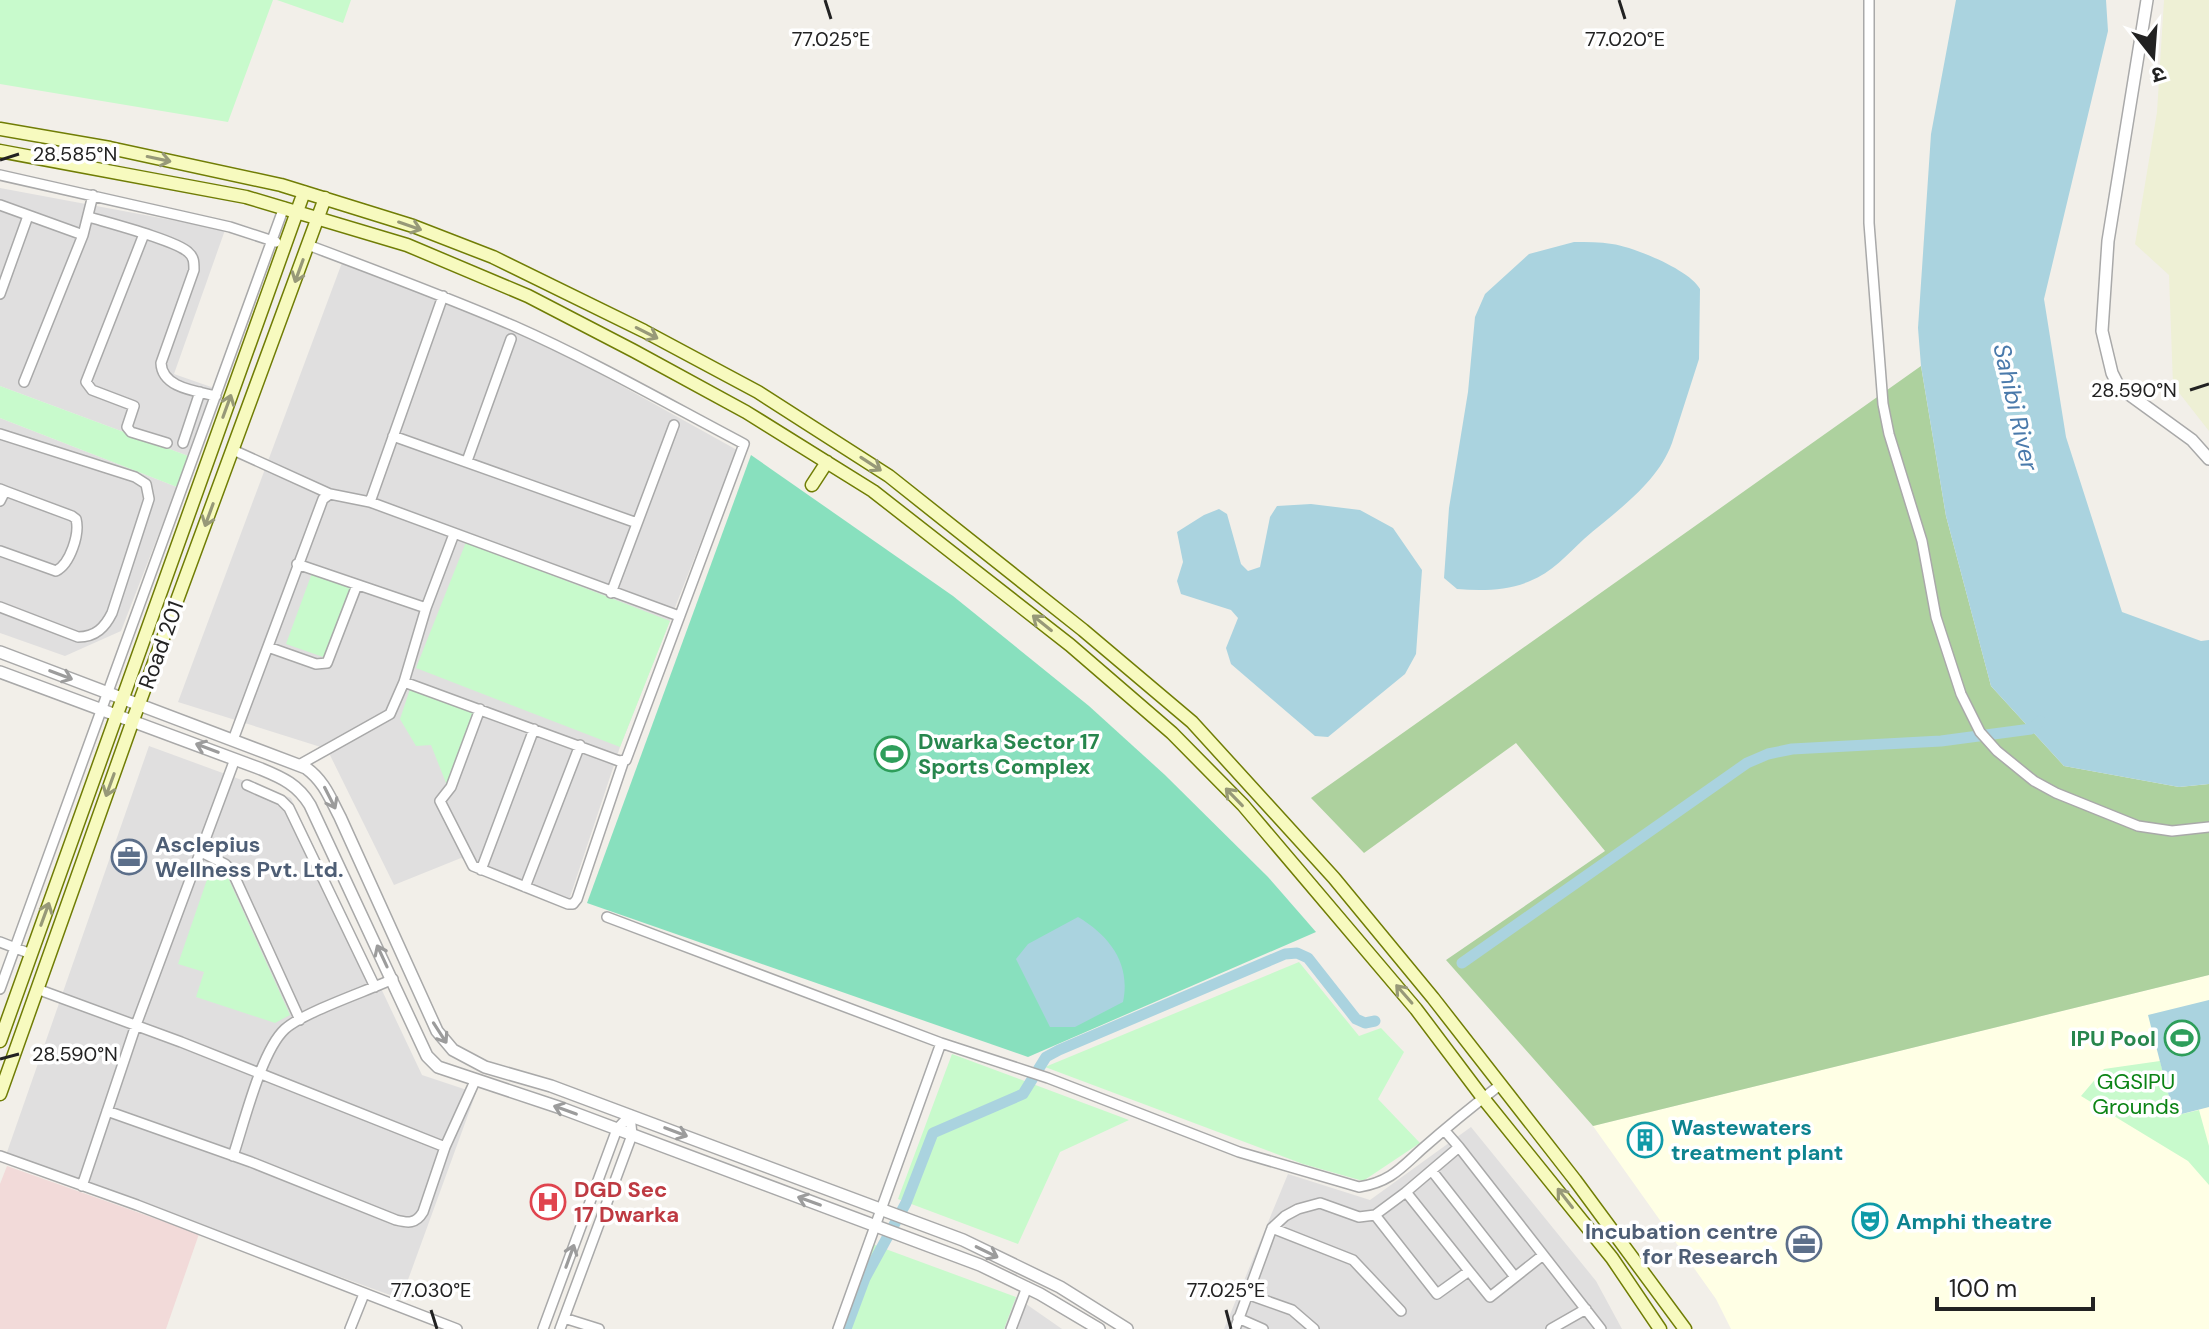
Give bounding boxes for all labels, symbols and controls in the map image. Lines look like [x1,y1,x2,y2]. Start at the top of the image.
north arrow [2113,16,2193,96]
text: 77.025°E [792,26,870,52]
text: 77.020°E [1585,26,1665,52]
text: उ [2147,59,2169,91]
text: 28.585°N [33,141,117,167]
one-way arrow [146,152,172,167]
one-way arrow [397,219,422,234]
one-way arrow [291,258,305,283]
one-way arrow [634,325,658,341]
water label: Sahibi River [1986,340,2046,475]
text: 28.590°N [2091,377,2177,403]
one-way arrow [221,394,235,419]
one-way arrow [859,457,882,473]
one-way arrow [201,502,215,527]
street label: Road 201 [132,597,190,693]
one-way arrow [1032,614,1053,631]
one-way arrow [48,669,73,683]
place label: Dwarka Sector 17 Sports Complex [918,727,1100,781]
sports icon: Dwarka Sector 17 Sports Complex [873,735,911,773]
one-way arrow [195,740,220,754]
one-way arrow [101,773,116,798]
one-way arrow [323,785,339,809]
one-way arrow [1225,787,1244,807]
place label: Asclepius Wellness Pvt. Ltd. [155,830,343,884]
office icon: Asclepius Wellness Pvt. Ltd. [110,838,148,876]
one-way arrow [38,902,53,927]
one-way arrow [374,944,389,968]
one-way arrow [1395,985,1413,1005]
sports icon: IPU Pool [2163,1019,2201,1057]
one-way arrow [431,1022,448,1044]
place label: IPU Pool [2071,1024,2156,1053]
text: 28.590°N [32,1041,118,1067]
park label: GGSIPU Grounds [2092,1067,2180,1121]
one-way arrow [553,1102,578,1117]
place label: Wastewaters treatment plant [1671,1113,1843,1167]
building icon: Wastewaters treatment plant [1626,1121,1664,1159]
one-way arrow [663,1126,688,1140]
place label: DGD Sec 17 Dwarka [574,1175,679,1229]
hospital icon: DGD Sec 17 Dwarka [529,1183,567,1221]
one-way arrow [1556,1188,1573,1209]
one-way arrow [797,1192,822,1207]
theatre icon: Amphi theatre [1851,1202,1889,1240]
place label: Amphi theatre [1896,1207,2052,1236]
place label: Incubation centre for Research [1585,1217,1778,1271]
office icon: Incubation centre for Research [1785,1225,1823,1263]
one-way arrow [564,1244,578,1269]
one-way arrow [975,1245,999,1260]
scale bar [1937,1261,2093,1311]
text: 100 m [1949,1273,2017,1304]
text: 77.030°E [391,1277,471,1303]
text: 77.025°E [1187,1277,1265,1303]

